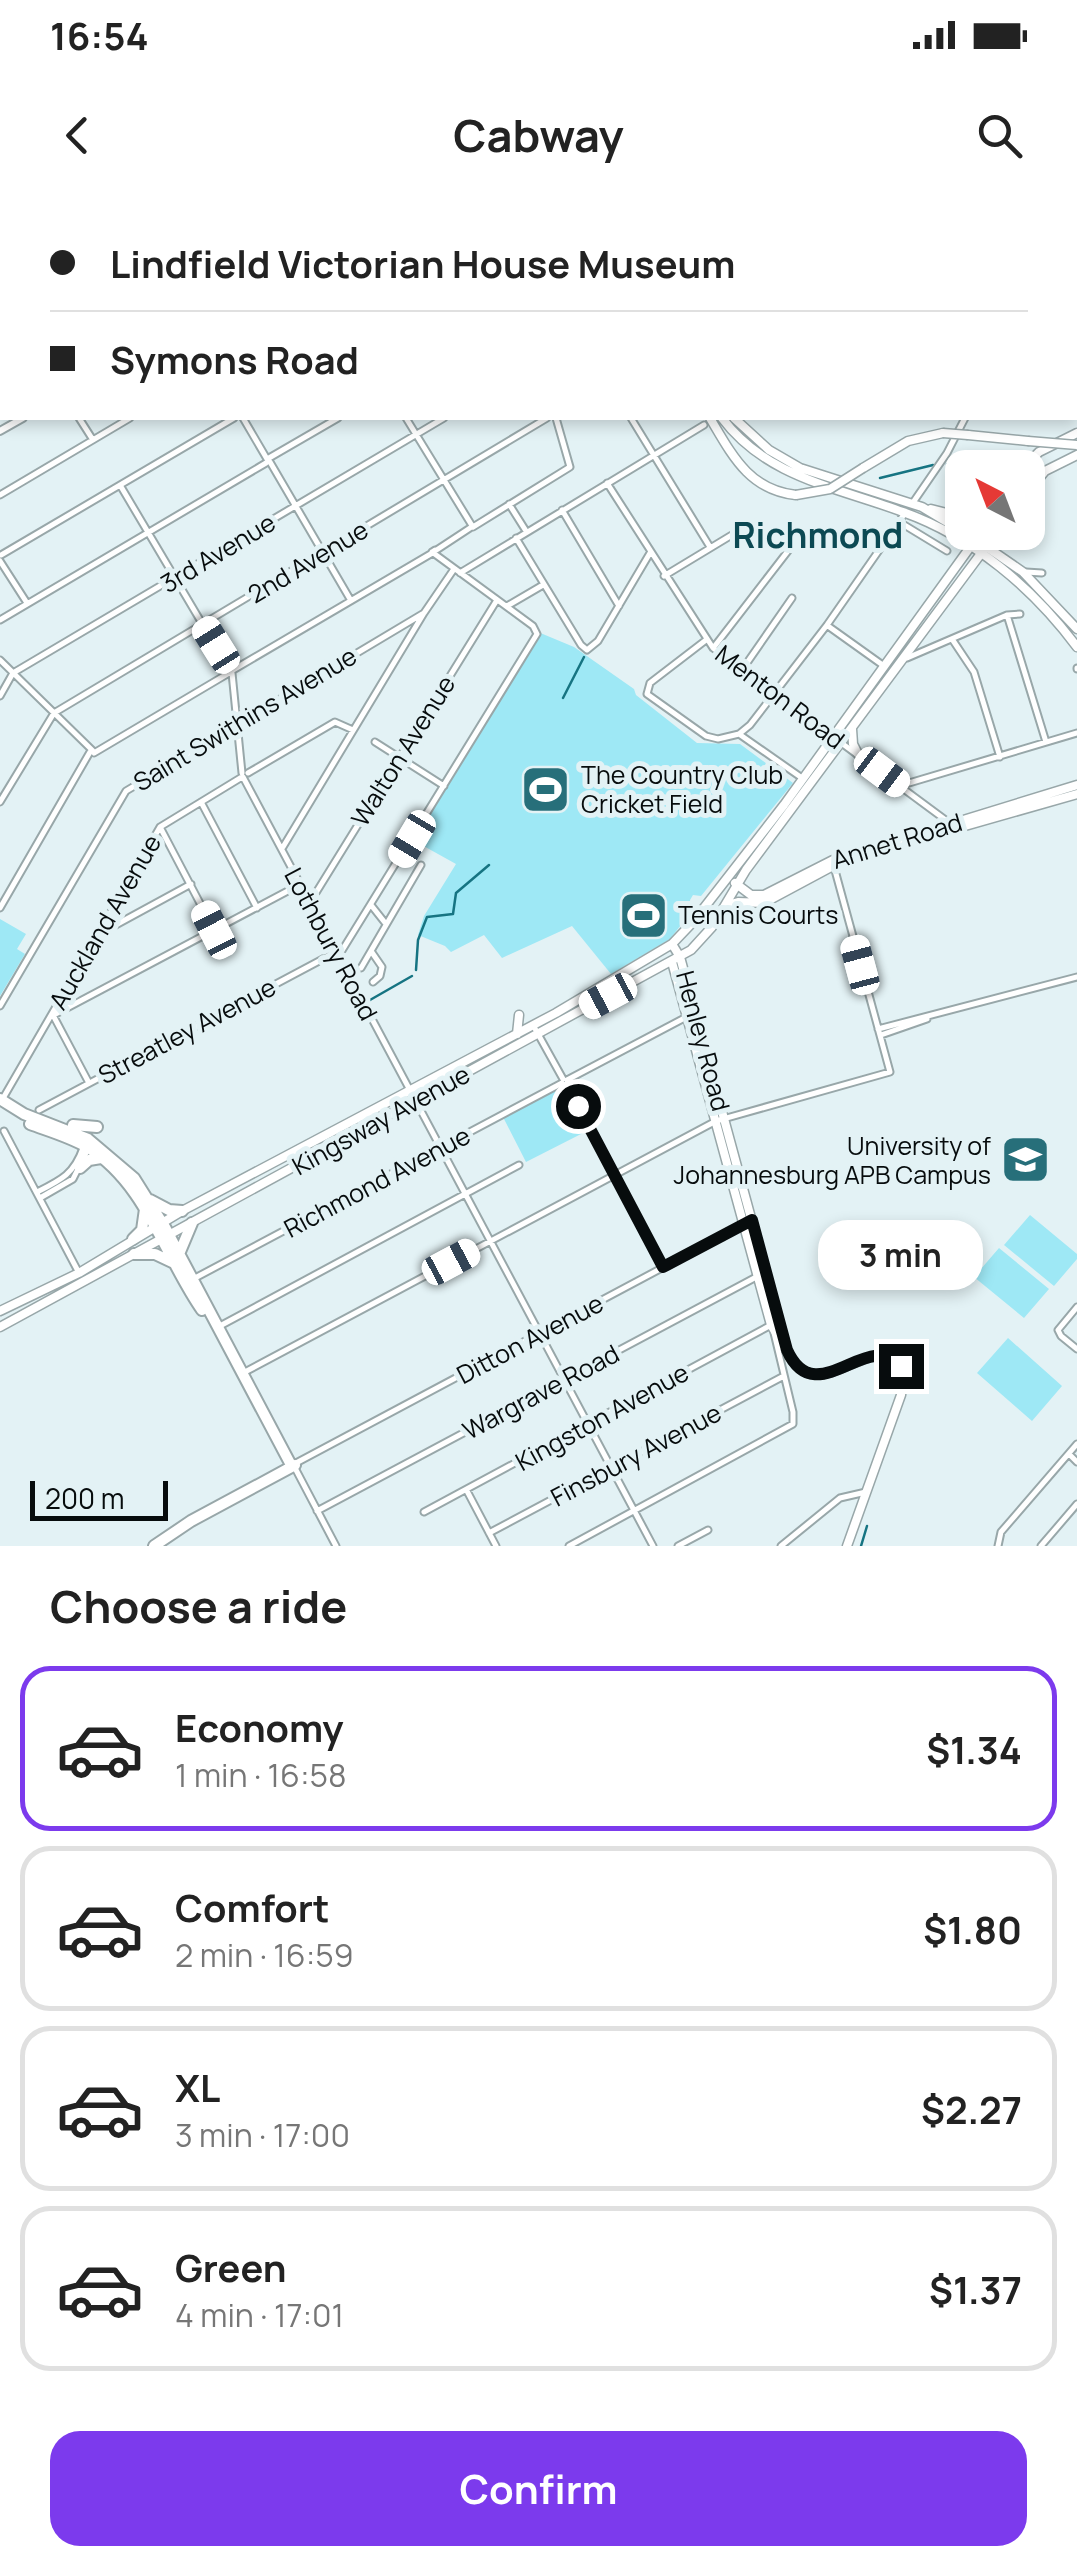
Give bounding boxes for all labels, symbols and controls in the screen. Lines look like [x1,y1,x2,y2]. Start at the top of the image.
text: 16:54 [50,9,149,61]
text: Cabway [453,104,624,166]
icon: back [50,108,105,163]
icon: search [972,108,1027,163]
text: Lindfield Victorian House Museum [110,237,735,289]
text: Symons Road [110,333,359,385]
north arrow [945,450,1045,550]
map controls [945,450,1045,550]
street label: 3rd Avenue [154,505,282,601]
district label: Richmond [733,511,903,559]
street label: 2nd Avenue [241,512,374,611]
car [187,612,245,678]
street label: Menton Road [708,636,852,757]
street label: Saint Swithins Avenue [127,638,363,799]
street label: Walton Avenue [342,669,463,833]
car [849,742,915,802]
place label: The Country Club Cricket Field [581,757,783,821]
sports icon: The Country Club Cricket Field [520,763,572,815]
street label: Annet Road [828,804,966,877]
car [384,806,440,872]
street label: Auckland Avenue [40,828,169,1016]
street label: Lothbury Road [276,861,386,1026]
sports icon: Tennis Courts [617,889,669,941]
car [187,896,241,964]
place label: Tennis Courts [678,897,839,932]
car [838,932,882,998]
street label: Henley Road [668,967,739,1115]
street label: Streatley Avenue [92,969,282,1092]
car [574,969,642,1023]
street label: Kingsway Avenue [286,1056,476,1183]
route start [556,1084,601,1129]
street label: Richmond Avenue [277,1118,476,1245]
place label: University of Johannesburg APB Campus [674,1128,991,1192]
school or university icon: University of Johannesburg APB Campus [1000,1134,1052,1186]
callout: 3 min [818,1221,984,1291]
text: 3 min [859,1233,942,1277]
car [417,1235,485,1289]
street label: Ditton Avenue [450,1285,609,1392]
street label: Wargrave Road [456,1336,625,1447]
route end [879,1344,924,1389]
street label: Kingston Avenue [509,1354,695,1479]
street label: Finsbury Avenue [544,1395,727,1514]
scale bar [30,1476,168,1521]
text: 200 m [45,1479,124,1517]
text: Choose a ride [50,1575,347,1637]
text: Economy [175,1701,344,1753]
icon: car [55,1704,145,1794]
text: $1.34 [926,1723,1022,1775]
text: 1 min · 16:58 [175,1753,347,1797]
text: Comfort [175,1881,329,1933]
icon: car [55,1884,145,1974]
text: $1.80 [923,1903,1022,1955]
text: 2 min · 16:59 [175,1933,354,1977]
text: XL [175,2061,220,2113]
icon: car [55,2064,145,2154]
text: $2.27 [921,2083,1022,2135]
text: 3 min · 17:00 [175,2113,350,2157]
text: Green [175,2241,287,2293]
icon: car [55,2244,145,2334]
text: $1.37 [929,2263,1022,2315]
text: 4 min · 17:01 [175,2293,344,2337]
button: Confirm [50,2431,1027,2546]

